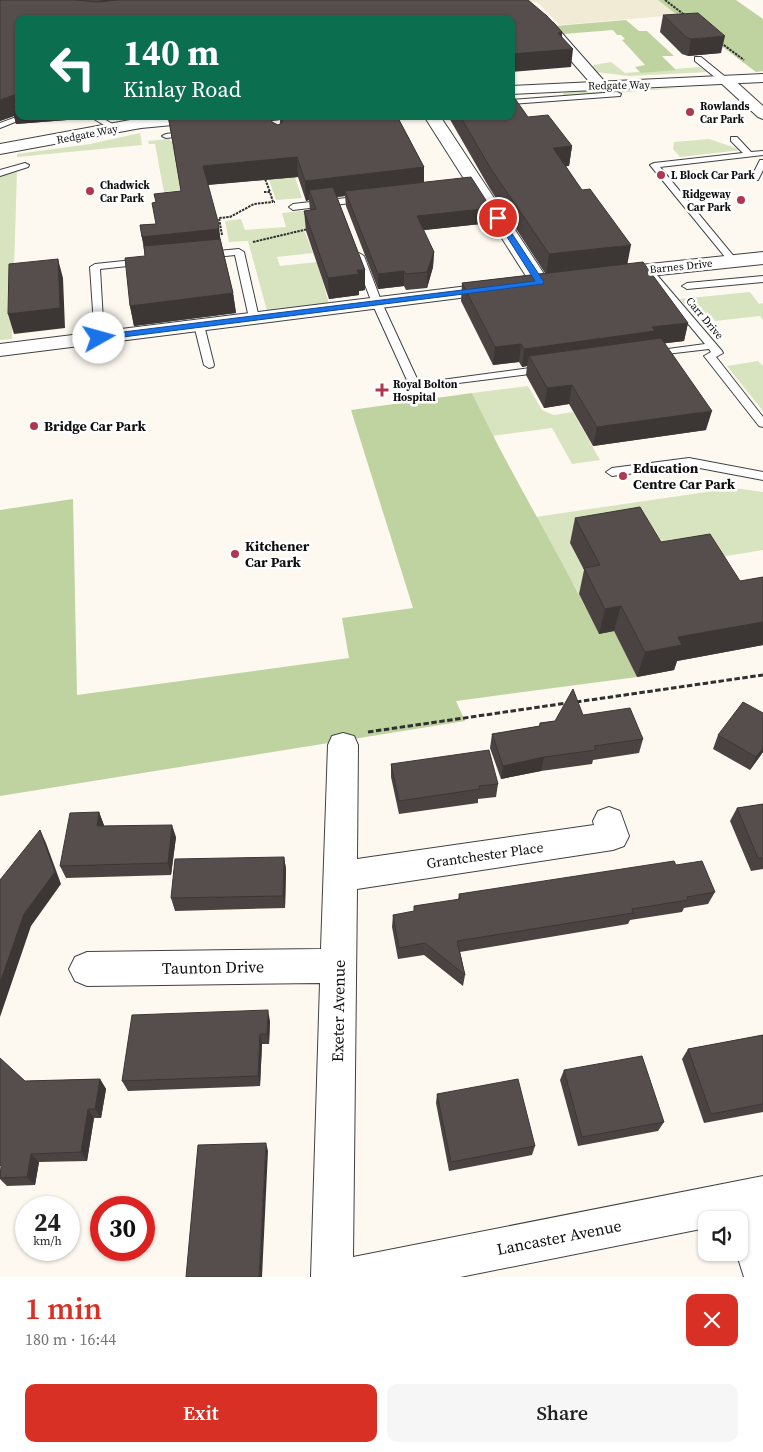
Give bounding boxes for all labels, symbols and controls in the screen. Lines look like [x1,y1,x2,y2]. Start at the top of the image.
text: 140 m [123,29,219,77]
icon: left [40,35,105,100]
text: Kinlay Road [123,74,241,104]
street label: Redgate Way [588,77,651,94]
place label: Rowlands Car Park [700,99,749,127]
marker: Rowlands Car Park [684,106,696,118]
street label: Redgate Way [55,121,119,148]
place label: L Block Car Park [671,168,755,183]
marker: L Block Car Park [655,169,667,181]
place label: Chadwick Car Park [100,178,150,206]
marker: Chadwick Car Park [84,185,96,197]
place label: Ridgeway Car Park [682,187,731,215]
marker: Ridgeway Car Park [735,194,747,206]
pin [477,197,519,239]
icon: arrive [484,204,512,232]
street label: Barnes Drive [649,256,714,277]
street label: Carr Drive [683,294,727,343]
position arrow [72,311,124,363]
place label: Royal Bolton Hospital [393,377,458,405]
marker: Royal Bolton Hospital [375,383,389,397]
place label: Bridge Car Park [44,416,146,436]
marker: Bridge Car Park [28,420,40,432]
place label: Education Centre Car Park [633,458,736,494]
marker: Education Centre Car Park [617,470,629,482]
place label: Kitchener Car Park [245,536,310,572]
marker: Kitchener Car Park [229,548,241,560]
street label: Grantchester Place [425,837,545,873]
street label: Taunton Drive [162,955,264,979]
street label: Exeter Avenue [326,960,350,1062]
speed limit sign: 30 [90,1196,155,1261]
text: 24 [34,1205,61,1239]
map controls [698,1211,748,1261]
button: sound [698,1211,748,1261]
street label: Lancaster Avenue [495,1214,623,1260]
text: km/h [33,1233,62,1249]
text: 1 min [25,1288,102,1329]
button: close [686,1294,738,1346]
text: 180 m · 16:44 [25,1328,116,1350]
button: Exit [25,1384,377,1442]
button: Share [387,1384,738,1442]

